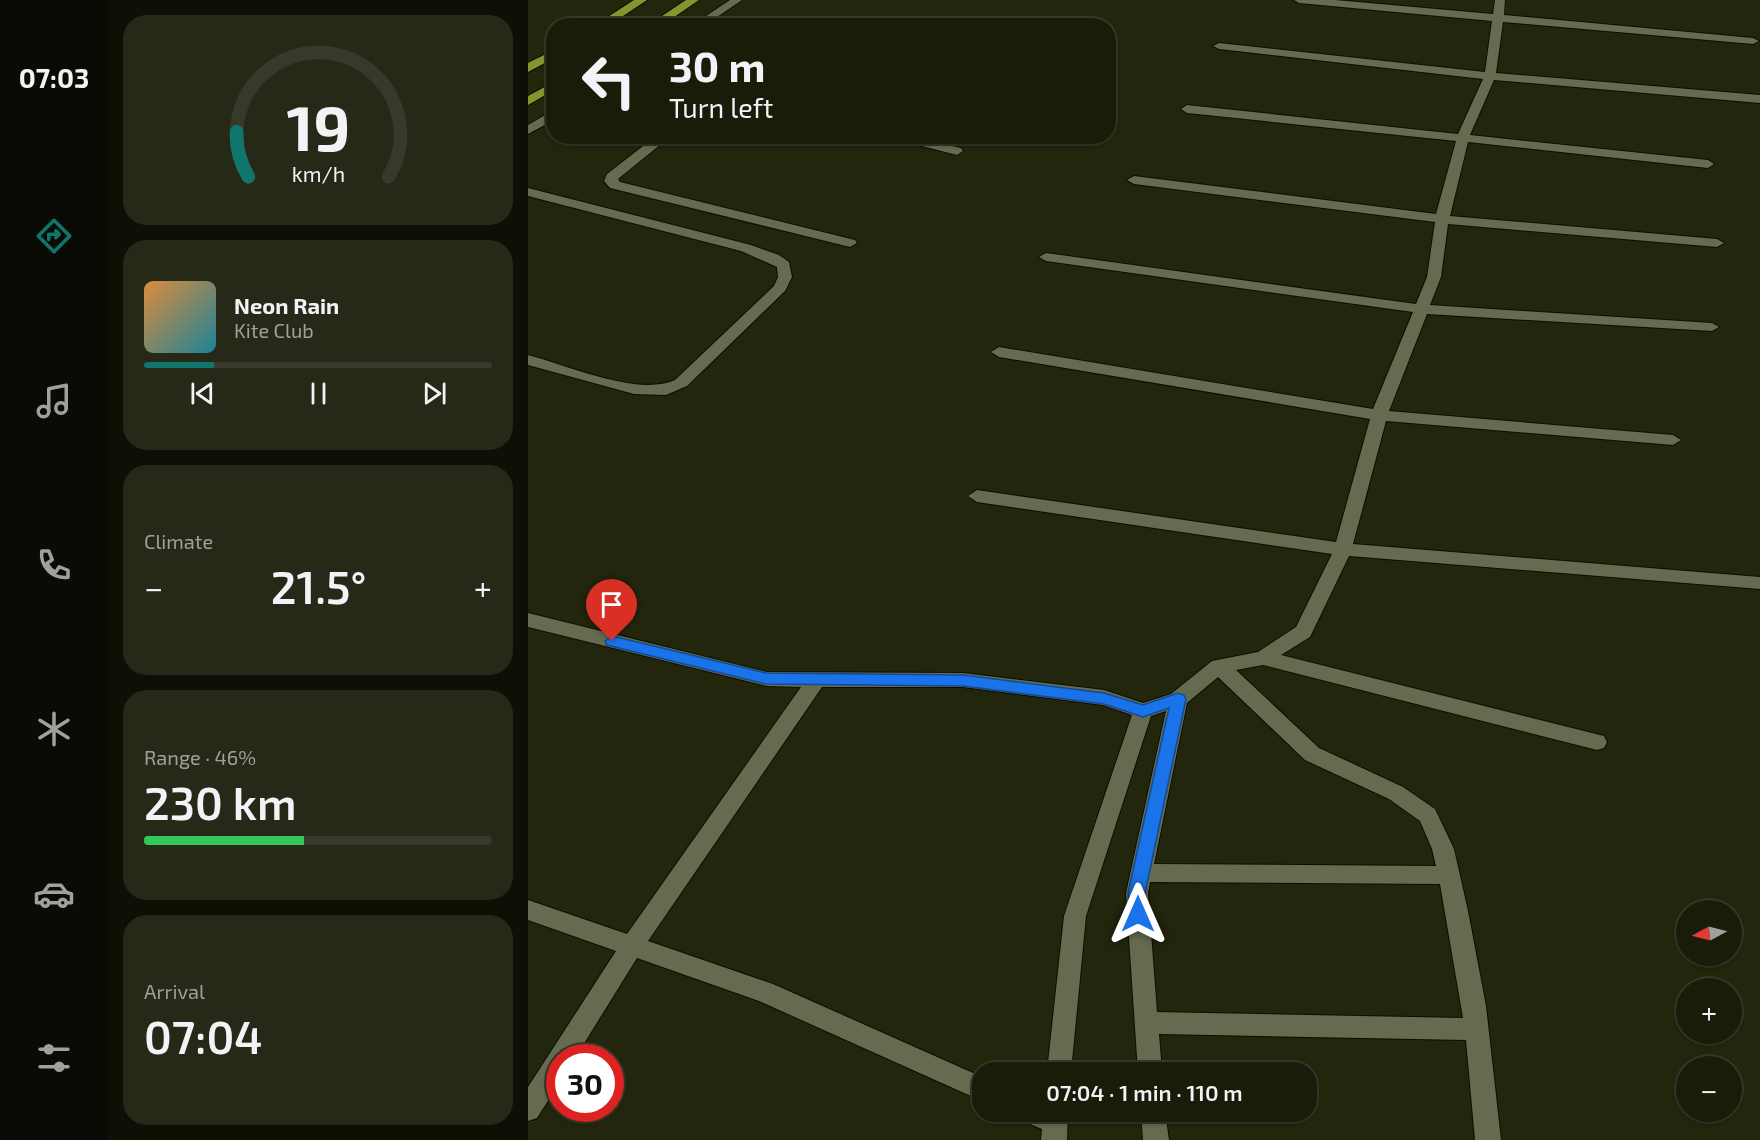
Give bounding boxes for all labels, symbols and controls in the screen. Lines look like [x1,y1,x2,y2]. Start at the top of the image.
text: 30 m [669,40,765,90]
icon: left [570,42,648,120]
text: 07:03 [19,61,89,93]
text: 19 [286,89,350,164]
text: Turn left [669,91,773,123]
text: km/h [291,161,345,186]
icon: directions [33,215,75,257]
text: Neon Rain [234,292,339,318]
text: Kite Club [234,318,314,342]
icon: previous [186,377,219,410]
icon: pause [302,377,335,410]
icon: next [418,377,451,410]
icon: music [33,380,75,422]
text: Climate [144,529,213,553]
icon: phone [33,544,75,586]
text: 21.5° [271,559,366,613]
text: − [144,567,163,607]
text: + [474,567,492,607]
pin [586,579,637,641]
icon: arrive [595,588,628,621]
icon: climate [33,708,75,750]
text: Range · 46% [144,745,256,769]
text: 230 km [144,775,297,829]
icon: car [33,873,75,915]
position arrow [1106,882,1170,946]
north arrow [1676,900,1742,966]
map controls [1676,900,1742,1122]
button: + [1676,978,1742,1044]
text: Arrival [144,979,205,1003]
text: 07:04 [144,1009,263,1063]
icon: filters [33,1037,75,1079]
speed limit sign: 30 [546,1044,624,1122]
button: − [1676,1056,1742,1122]
text: 07:04 · 1 min · 110 m [1046,1079,1243,1105]

